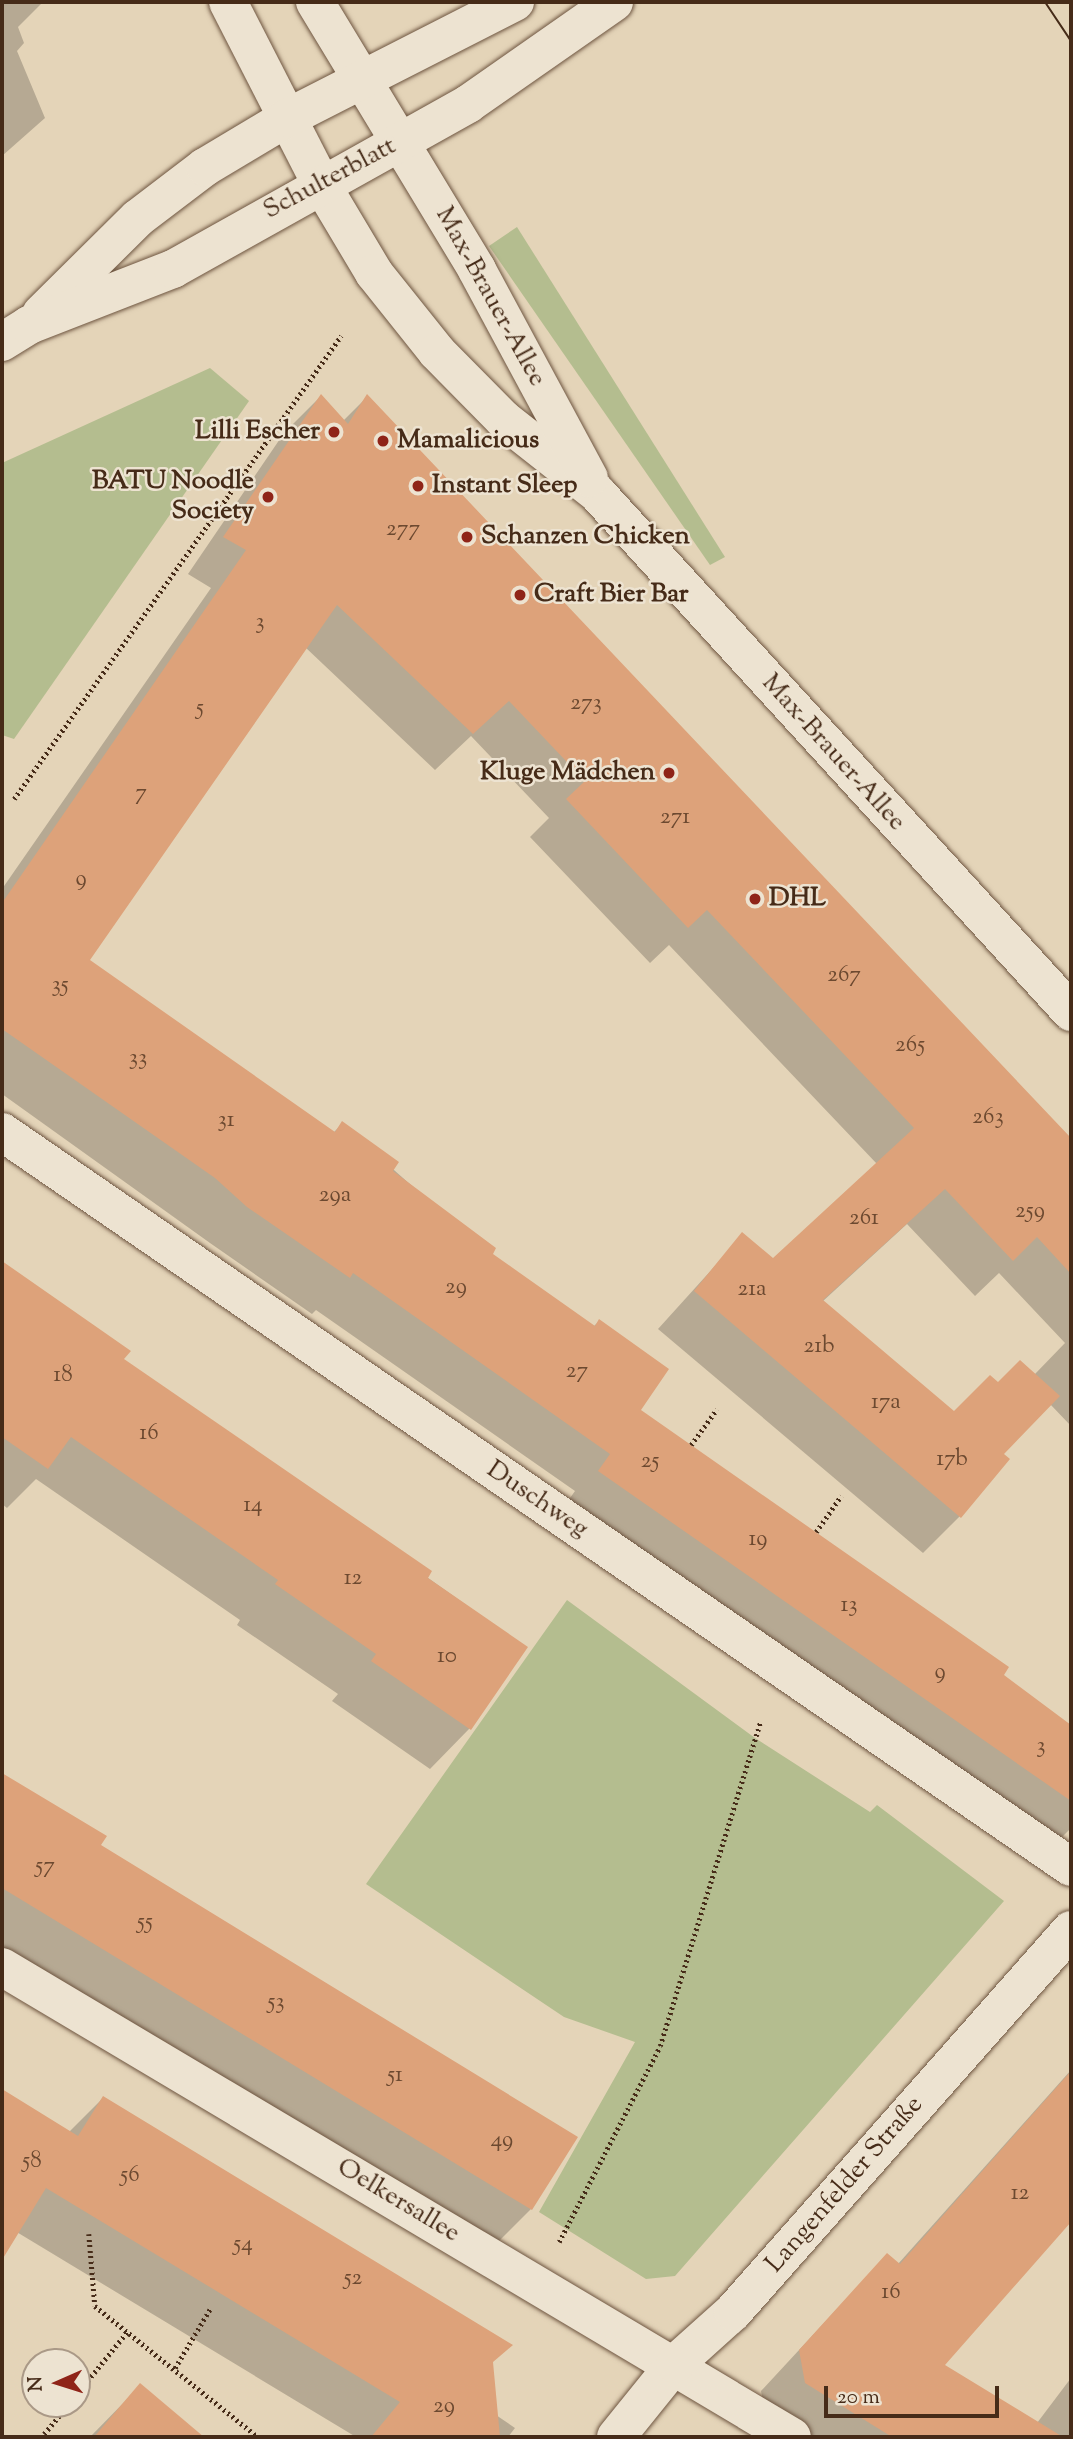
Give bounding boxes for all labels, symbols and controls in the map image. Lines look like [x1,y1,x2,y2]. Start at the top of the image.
street label: Schulterblatt [258,131,402,227]
street label: Max-Brauer-Allee [428,202,552,392]
place label: Lilli Escher [195,416,320,448]
marker: Lilli Escher [326,424,342,440]
place label: Mamalicious [397,425,539,457]
marker: Mamalicious [375,433,391,449]
place label: BATU Noodle Society [92,466,254,528]
place label: Instant Sleep [432,470,577,502]
marker: Instant Sleep [410,478,426,494]
marker: BATU Noodle Society [260,489,276,505]
house number: 277 [386,516,420,544]
place label: Schanzen Chicken [481,521,690,553]
marker: Schanzen Chicken [459,529,475,545]
place label: Craft Bier Bar [534,579,689,611]
marker: Craft Bier Bar [512,587,528,603]
house number: 3 [255,609,265,637]
street label: Max-Brauer-Allee [754,668,912,838]
house number: 273 [570,690,602,718]
house number: 5 [196,695,204,723]
place label: Kluge Mädchen [480,757,655,789]
marker: Kluge Mädchen [661,765,677,781]
house number: 7 [135,780,147,808]
house number: 271 [660,804,690,832]
house number: 9 [75,866,87,894]
place label: DHL [769,883,826,915]
marker: DHL [747,891,763,907]
house number: 267 [827,962,861,990]
house number: 35 [51,972,69,1000]
house number: 265 [895,1032,925,1060]
house number: 33 [129,1045,147,1073]
house number: 263 [972,1104,1004,1132]
house number: 31 [217,1107,235,1135]
house number: 29a [319,1182,351,1210]
house number: 259 [1015,1198,1045,1226]
house number: 261 [849,1205,879,1233]
house number: 29 [445,1274,467,1302]
house number: 21a [737,1276,767,1304]
house number: 21b [804,1333,834,1361]
house number: 27 [566,1358,588,1386]
house number: 18 [53,1362,73,1390]
house number: 17a [871,1389,901,1417]
house number: 16 [139,1420,159,1448]
house number: 17b [936,1446,968,1474]
house number: 25 [641,1448,659,1476]
street label: Duschweg [480,1455,594,1545]
house number: 14 [243,1492,263,1520]
house number: 19 [749,1526,767,1554]
house number: 12 [344,1565,362,1593]
house number: 13 [840,1592,858,1620]
house number: 10 [437,1643,457,1671]
house number: 9 [934,1659,946,1687]
house number: 3 [1036,1733,1046,1761]
house number: 57 [35,1853,55,1881]
house number: 55 [137,1909,153,1937]
house number: 53 [267,1989,285,2017]
house number: 51 [387,2062,403,2090]
street label: Langenfelder Straße [760,2090,930,2280]
house number: 49 [491,2127,513,2155]
house number: 58 [22,2148,42,2176]
street label: Oelkersallee [331,2152,465,2250]
house number: 56 [120,2162,140,2190]
house number: 12 [1011,2180,1029,2208]
house number: 54 [233,2231,253,2259]
house number: 52 [344,2265,362,2293]
house number: 16 [881,2279,901,2307]
north arrow [21,2348,91,2418]
scale bar [828,2372,1003,2416]
text: N [23,2376,50,2392]
text: 20 m [837,2383,880,2413]
house number: 29 [433,2393,455,2421]

